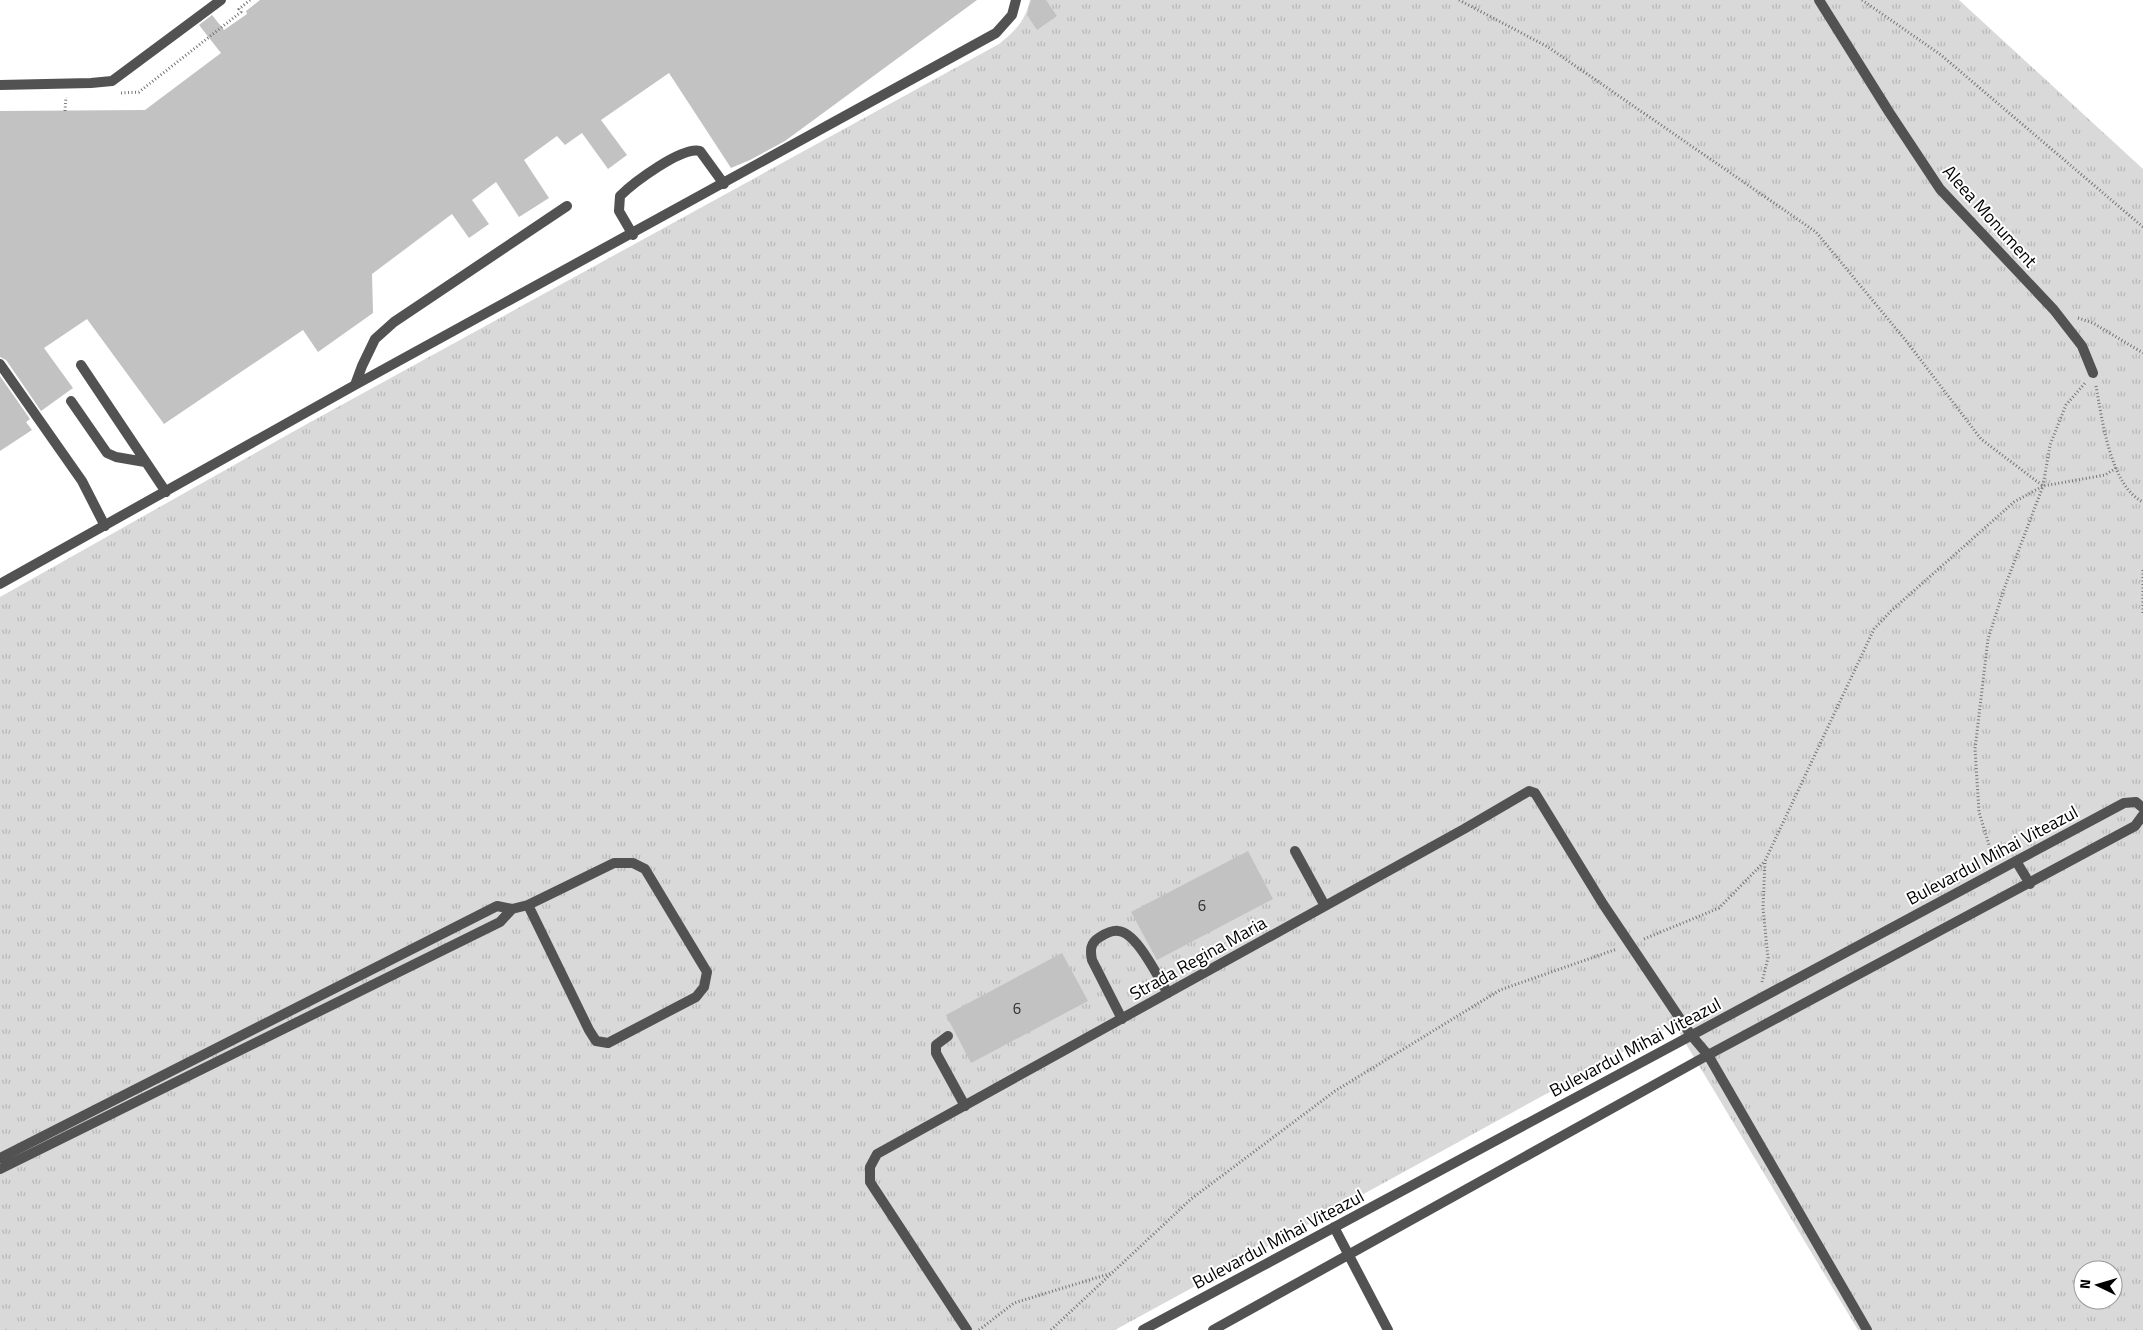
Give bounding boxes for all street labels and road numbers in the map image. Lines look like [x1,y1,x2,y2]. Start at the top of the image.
street label: Aleea Monument [1937,159,2044,274]
street label: Bulevardul Mihai Viteazul [1901,798,2083,912]
street label: Strada Regina Maria [1125,909,1271,1007]
street label: Bulevardul Mihai Viteazul [1544,990,1726,1104]
street label: Bulevardul Mihai Viteazul [1187,1182,1369,1296]

